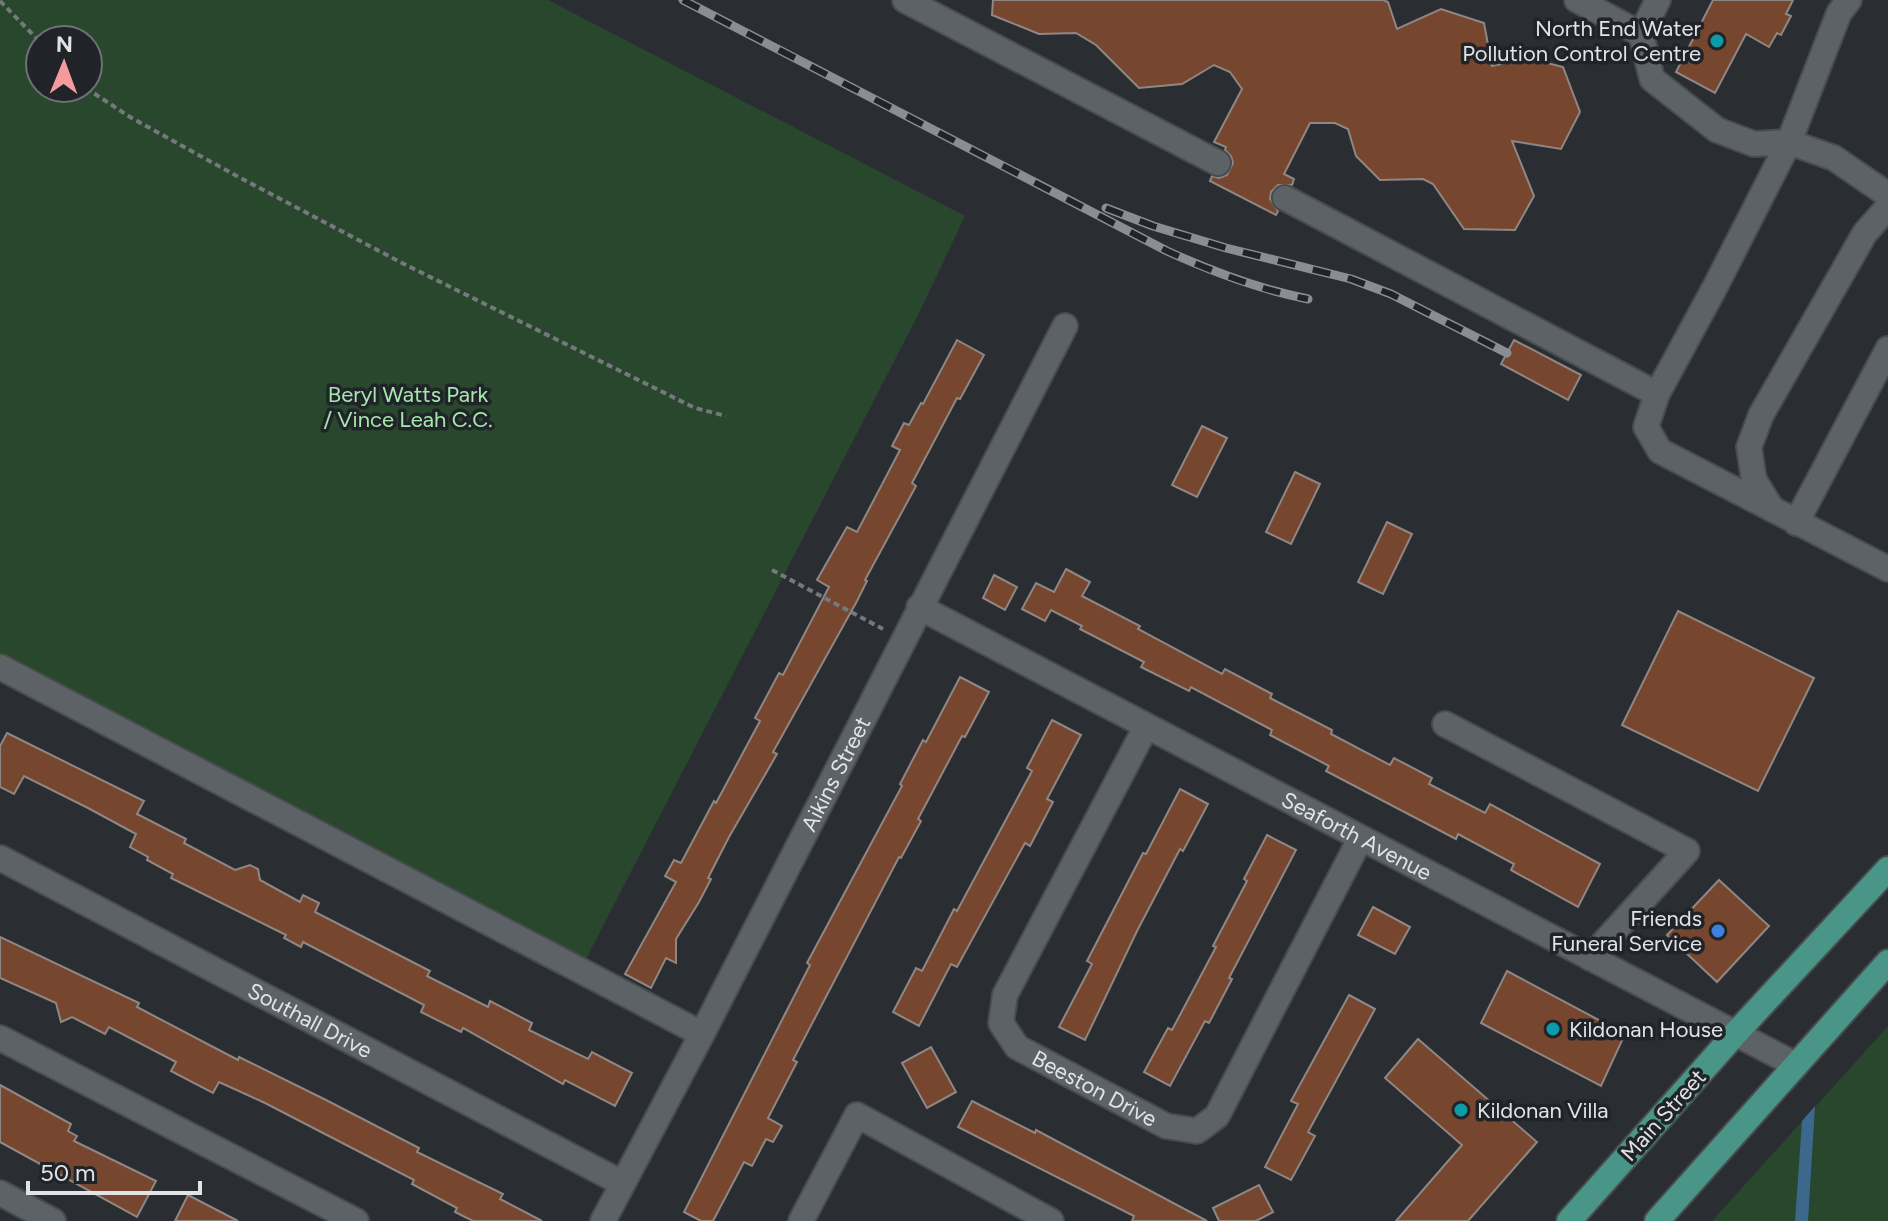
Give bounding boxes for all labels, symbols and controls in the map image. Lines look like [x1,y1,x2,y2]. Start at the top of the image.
place label: North End Water Pollution Control Centre [1462,15,1702,67]
north arrow [24,24,104,104]
text: N [56,31,73,58]
marker: North End Water Pollution Control Centre [1708,32,1726,50]
park label: Beryl Watts Park / Vince Leah C.C. [323,381,493,433]
street label: Aikins Street [795,712,876,836]
street label: Seaforth Avenue [1277,786,1436,886]
place label: Friends Funeral Service [1551,905,1702,957]
marker: Friends Funeral Service [1709,922,1727,940]
street label: Southall Drive [243,977,377,1064]
place label: Kildonan House [1569,1016,1723,1043]
marker: Kildonan House [1544,1020,1562,1038]
street label: Beeston Drive [1028,1045,1162,1133]
street label: Main Street [1615,1064,1712,1167]
place label: Kildonan Villa [1477,1097,1608,1124]
marker: Kildonan Villa [1452,1101,1470,1119]
scale bar [28,1145,200,1195]
text: 50 m [40,1158,96,1187]

